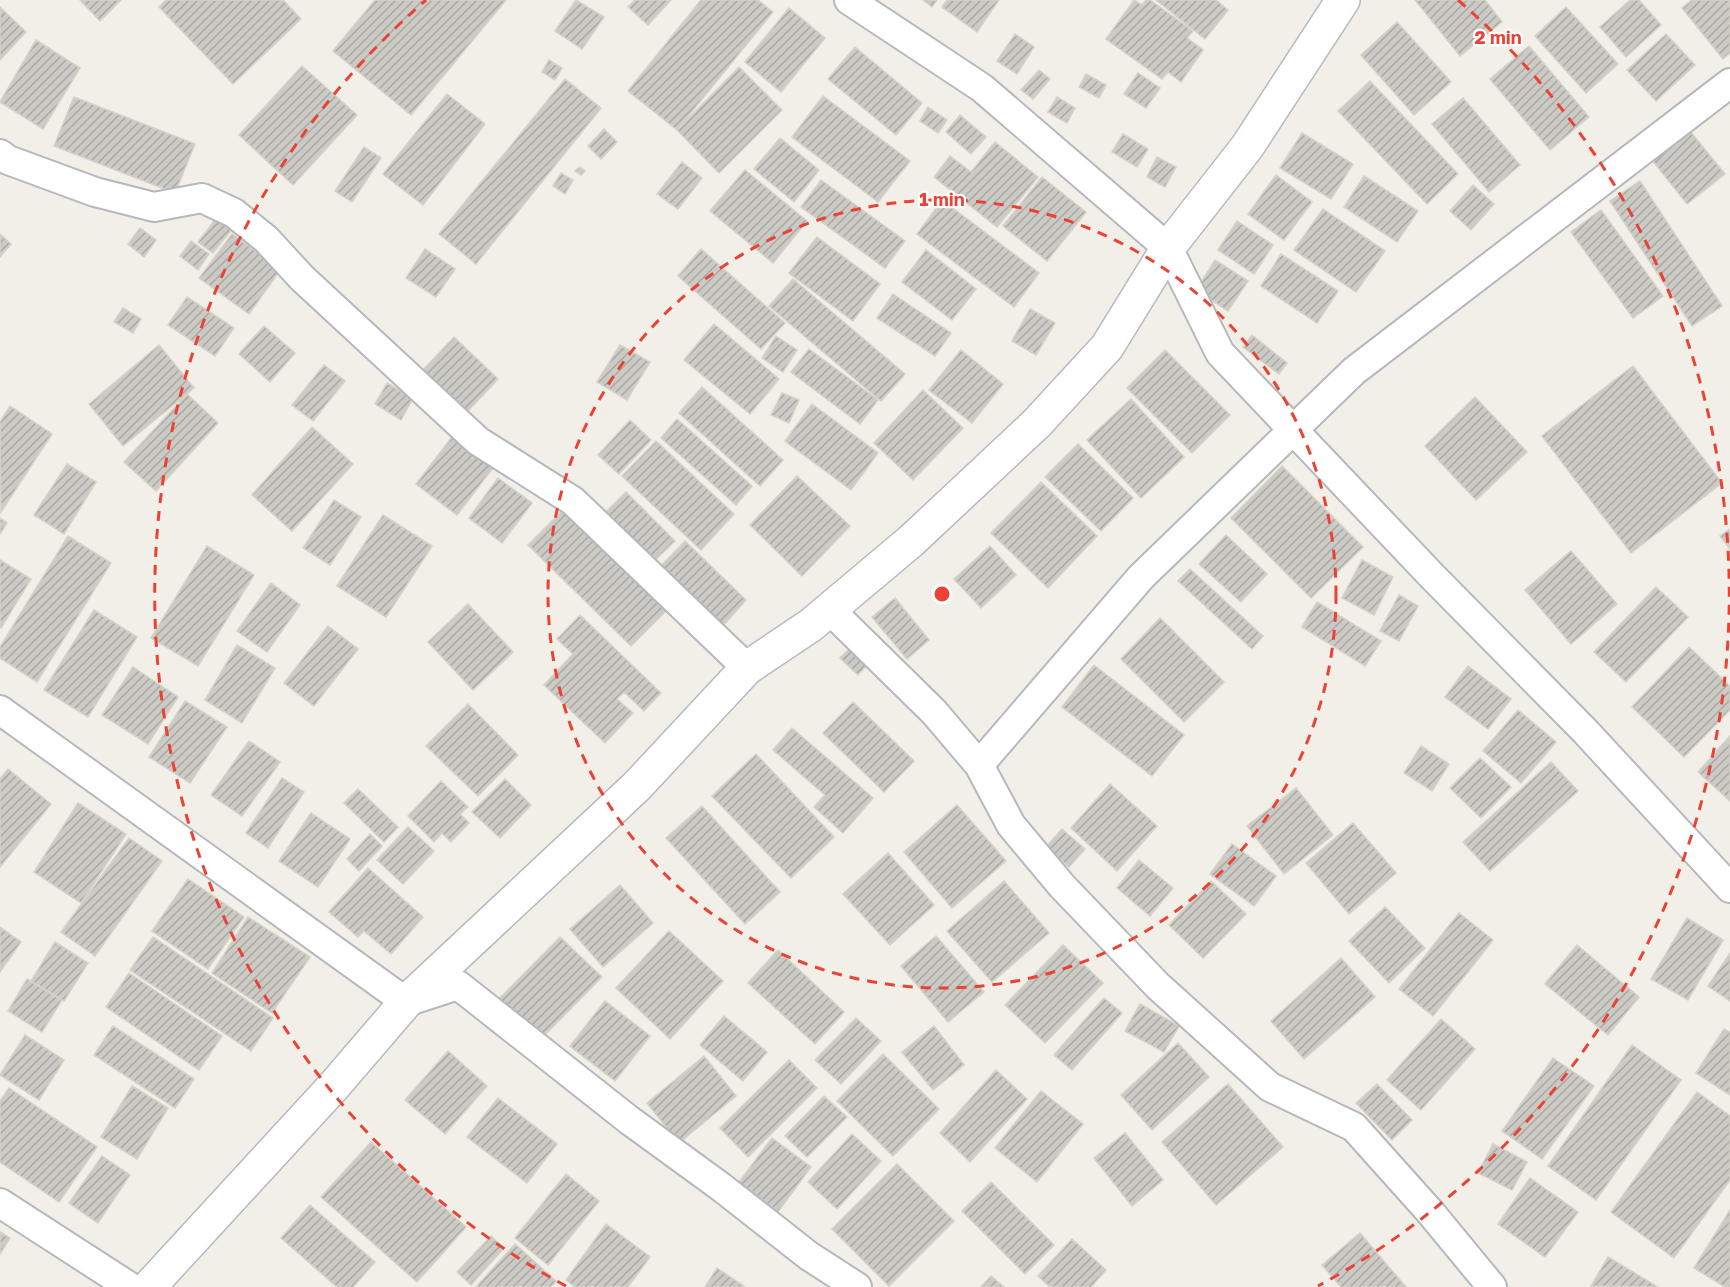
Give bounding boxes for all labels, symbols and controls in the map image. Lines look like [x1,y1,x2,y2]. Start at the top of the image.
text: 2 min [1474,26,1522,48]
text: 1 min [919,188,965,210]
centre of rings [932,584,952,604]

